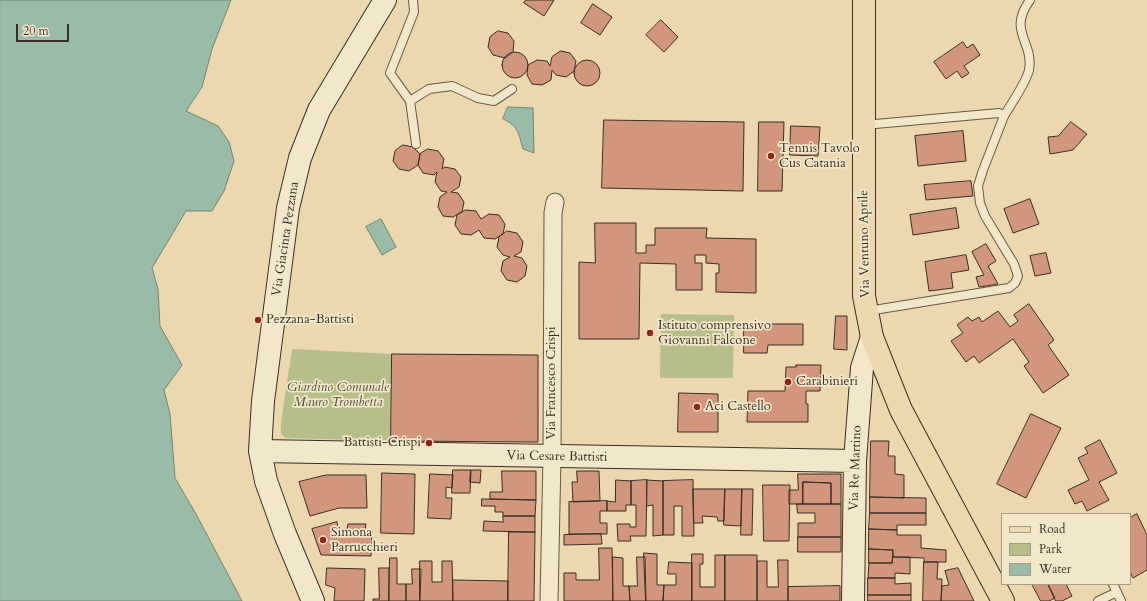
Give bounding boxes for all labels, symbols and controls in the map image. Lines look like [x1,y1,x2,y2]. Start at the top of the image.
scale bar [18,16,71,42]
text: 20 m [23,23,49,39]
place label: Tennis Tavolo Cus Catania [779,141,860,172]
marker: Tennis Tavolo Cus Catania [766,151,776,161]
street label: Via Giacinta Pezzana [269,181,303,297]
street label: Via Ventuno Aprile [856,190,874,298]
place label: Pezzana-Battisti [266,312,354,328]
marker: Pezzana-Battisti [253,315,263,325]
place label: Istituto comprensivo Giovanni Falcone [658,318,771,349]
street label: Via Francesco Crispi [544,326,560,440]
marker: Istituto comprensivo Giovanni Falcone [645,328,655,338]
place label: Carabinieri [796,374,858,390]
marker: Carabinieri [783,377,793,387]
park label: Giardino Comunale Mauro Trombetta [287,380,389,411]
place label: Aci Castello [705,399,771,415]
marker: Aci Castello [692,402,702,412]
street label: Via Re Martino [847,425,865,511]
place label: Battisti-Crispi [344,435,421,451]
marker: Battisti-Crispi [424,438,434,448]
street label: Via Cesare Battisti [507,448,607,466]
legend [1001,513,1131,585]
text: Road [1039,521,1065,537]
place label: Simona Parrucchieri [331,525,398,556]
marker: Simona Parrucchieri [318,535,328,545]
text: Park [1039,541,1062,557]
text: Water [1039,561,1071,577]

